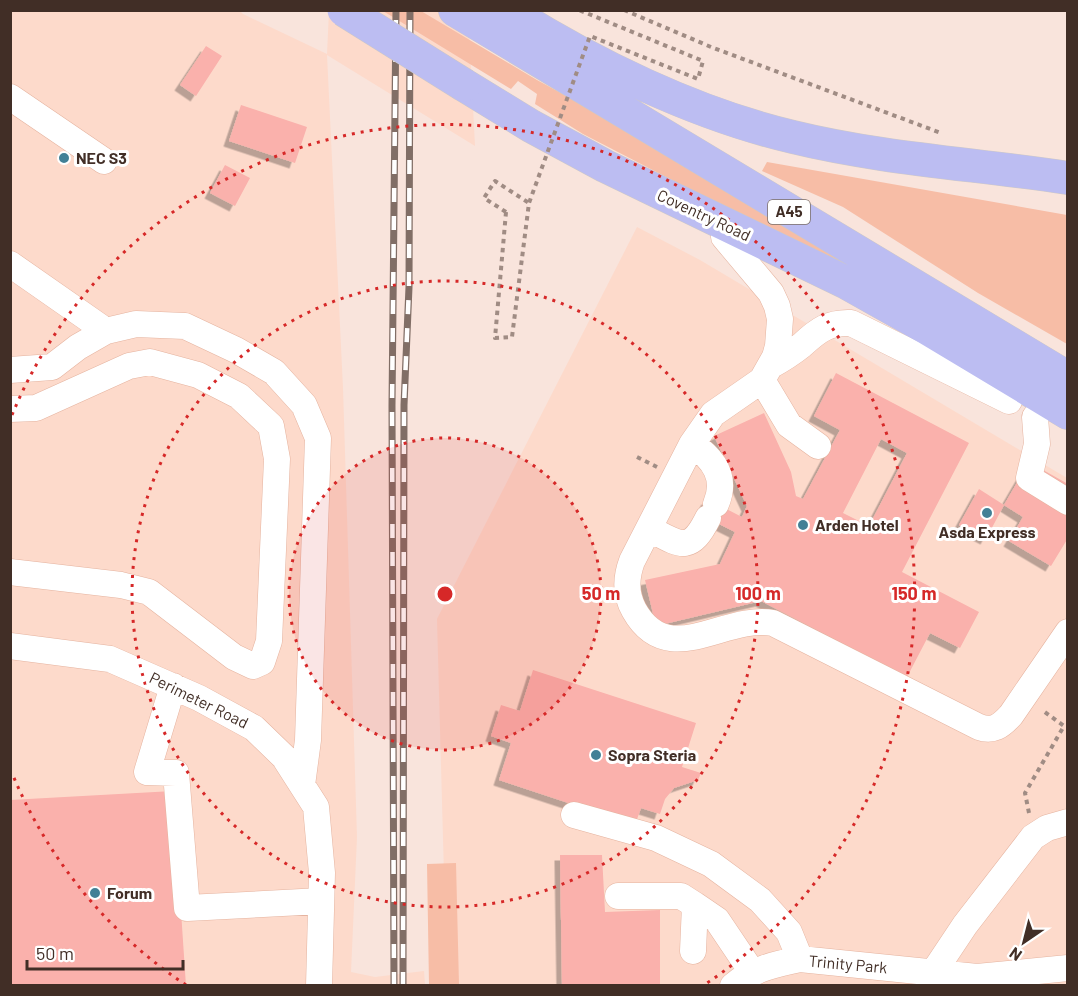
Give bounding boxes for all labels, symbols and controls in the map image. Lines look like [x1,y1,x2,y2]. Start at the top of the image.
place label: NEC S3 [76,148,127,167]
marker: NEC S3 [57,151,71,165]
street label: Coventry Road [655,185,754,244]
road number: A45 [768,200,810,224]
marker: Asda Express [980,506,994,520]
place label: Arden Hotel [815,515,899,534]
marker: Arden Hotel [796,518,810,532]
place label: Asda Express [938,522,1036,541]
text: 50 m [582,582,620,604]
text: 100 m [735,582,781,604]
text: 150 m [892,582,936,604]
centre of rings [435,584,455,604]
street label: Perimeter Road [147,667,252,732]
place label: Sopra Steria [608,745,696,764]
marker: Sopra Steria [589,748,603,762]
place label: Forum [107,883,152,902]
marker: Forum [88,886,102,900]
north arrow [994,912,1054,972]
scale bar [27,933,183,971]
text: 50 m [36,942,74,964]
text: N [1005,944,1025,966]
street label: Trinity Park [808,951,888,976]

